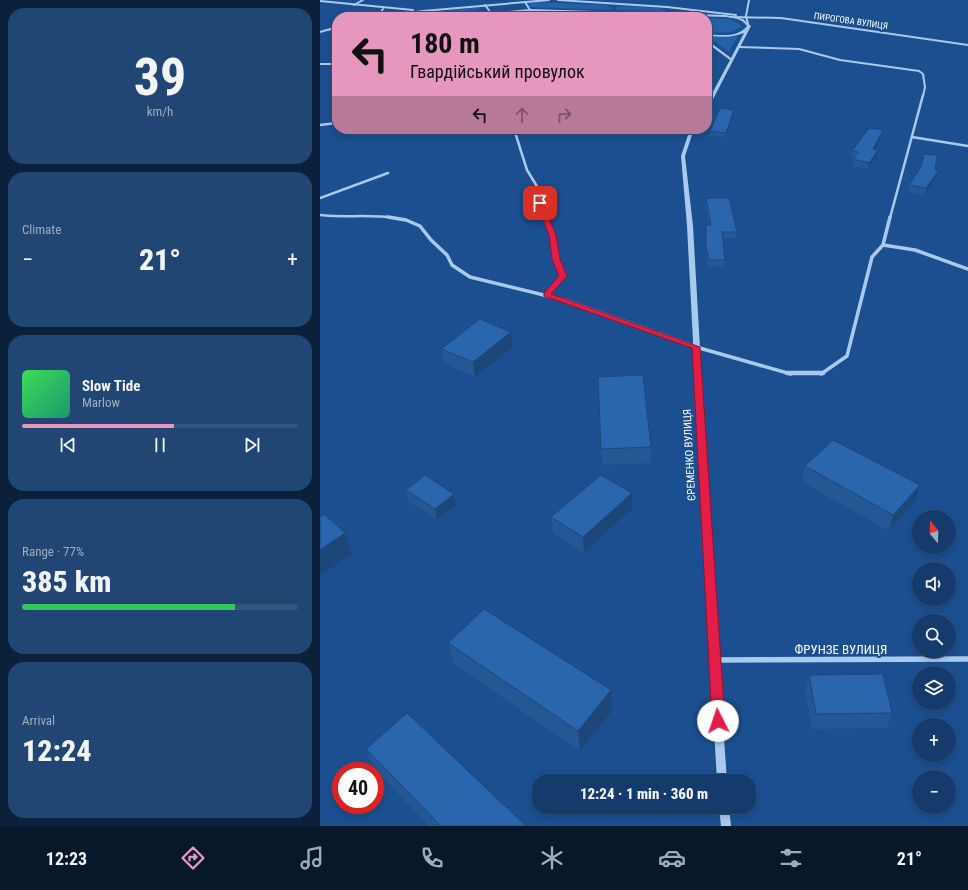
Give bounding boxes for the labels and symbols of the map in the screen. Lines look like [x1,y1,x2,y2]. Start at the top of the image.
street label: ПИРОГОВА ВУЛИЦЯ [813,11,889,31]
pin [523,186,557,220]
street label: ЄРЕМЕНКО ВУЛИЦЯ [681,409,698,501]
north arrow [912,510,956,554]
street label: ФРУНЗЕ ВУЛИЦЯ [795,642,887,657]
position arrow [697,700,739,742]
speed limit sign: 40 [332,762,384,814]

